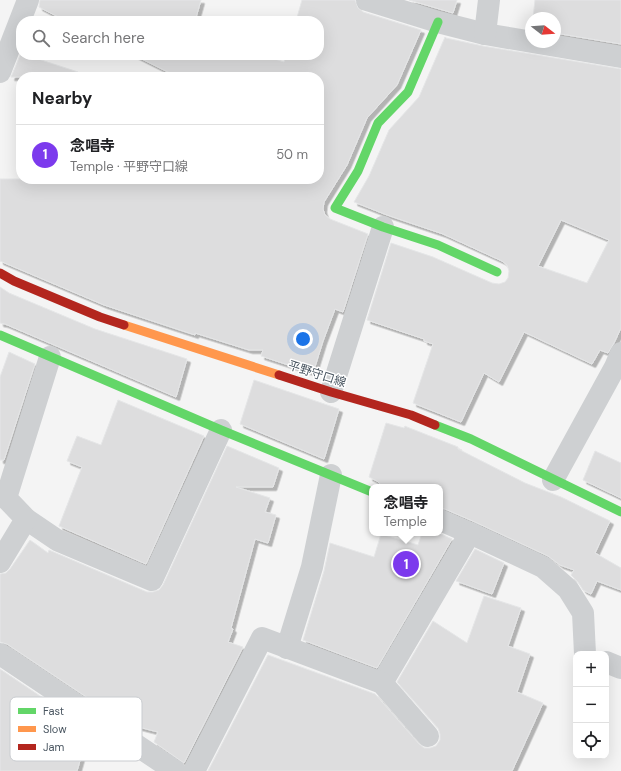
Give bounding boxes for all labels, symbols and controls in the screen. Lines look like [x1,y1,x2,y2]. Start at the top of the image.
north arrow [525,12,561,48]
search box [16,16,324,60]
icon: search [30,27,52,49]
text: Search here [62,28,145,48]
text: Nearby [32,87,92,109]
text: 念唱寺 [70,136,115,156]
text: 1 [43,146,47,163]
text: 50 m [276,146,308,163]
text: Temple · 平野守口線 [70,158,188,175]
your location [293,329,313,349]
street label: 平野守口線 [286,357,348,391]
popup [369,484,443,536]
text: 念唱寺 [383,493,429,513]
text: Temple [383,513,427,530]
pin: 1 [393,549,419,579]
map controls [573,651,609,759]
button: + [573,651,609,687]
button: − [573,687,609,723]
legend [10,697,142,761]
text: Fast [43,704,64,718]
text: Slow [43,722,67,736]
button: locate [573,723,609,759]
text: Jam [43,740,64,754]

